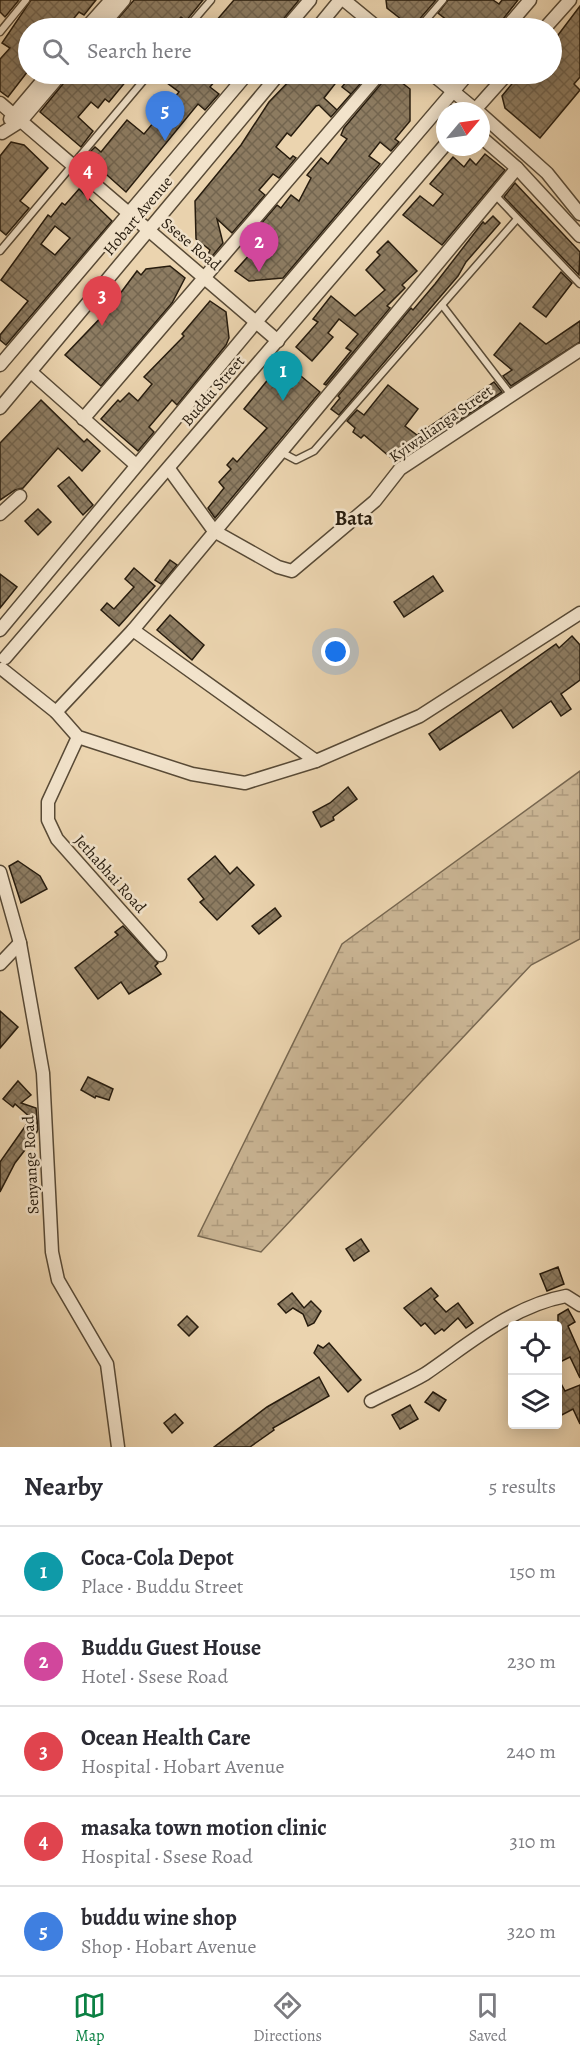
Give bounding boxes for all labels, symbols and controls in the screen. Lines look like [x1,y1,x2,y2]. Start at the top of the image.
search box [18,18,562,84]
icon: search [39,35,72,68]
text: Search here [87,36,192,66]
pin: 5 [146,92,184,141]
north arrow [436,102,490,156]
pin: 4 [68,152,107,201]
street label: Hobart Avenue [98,172,178,260]
street label: Ssese Road [156,212,226,276]
pin: 2 [240,222,278,272]
pin: 3 [82,276,122,326]
street label: Buddu Street [176,351,250,431]
pin: 1 [264,352,302,401]
street label: Kyiwalianga Street [385,380,497,468]
district label: Bata [335,505,374,532]
your location [321,637,350,666]
street label: Jethabhai Road [69,830,151,918]
street label: Senyange Road [17,1115,45,1215]
map controls [508,1321,562,1429]
button: locate [508,1321,562,1375]
button: layers [508,1375,562,1429]
text: Nearby [24,1469,103,1504]
text: 5 results [489,1473,556,1500]
text: Coca-Cola Depot [81,1543,234,1573]
text: 1 [40,1558,47,1585]
text: 150 m [509,1558,556,1585]
text: Place · Buddu Street [81,1573,243,1600]
text: Buddu Guest House [81,1633,261,1663]
text: 2 [39,1648,48,1675]
text: 230 m [507,1648,556,1675]
text: Hotel · Ssese Road [81,1663,228,1690]
text: Ocean Health Care [81,1723,251,1753]
text: 3 [39,1738,48,1765]
text: 240 m [506,1738,556,1765]
text: Hospital · Hobart Avenue [81,1753,284,1780]
text: masaka town motion clinic [81,1813,327,1843]
text: 4 [39,1828,48,1855]
text: 310 m [510,1828,556,1855]
text: Hospital · Ssese Road [81,1843,253,1870]
text: buddu wine shop [81,1903,237,1933]
text: 5 [39,1918,48,1945]
text: 320 m [507,1918,556,1945]
text: Shop · Hobart Avenue [81,1933,256,1960]
tab: Map [73,1989,106,2047]
tab: Directions [253,1989,322,2047]
tab: Saved [469,1989,507,2047]

